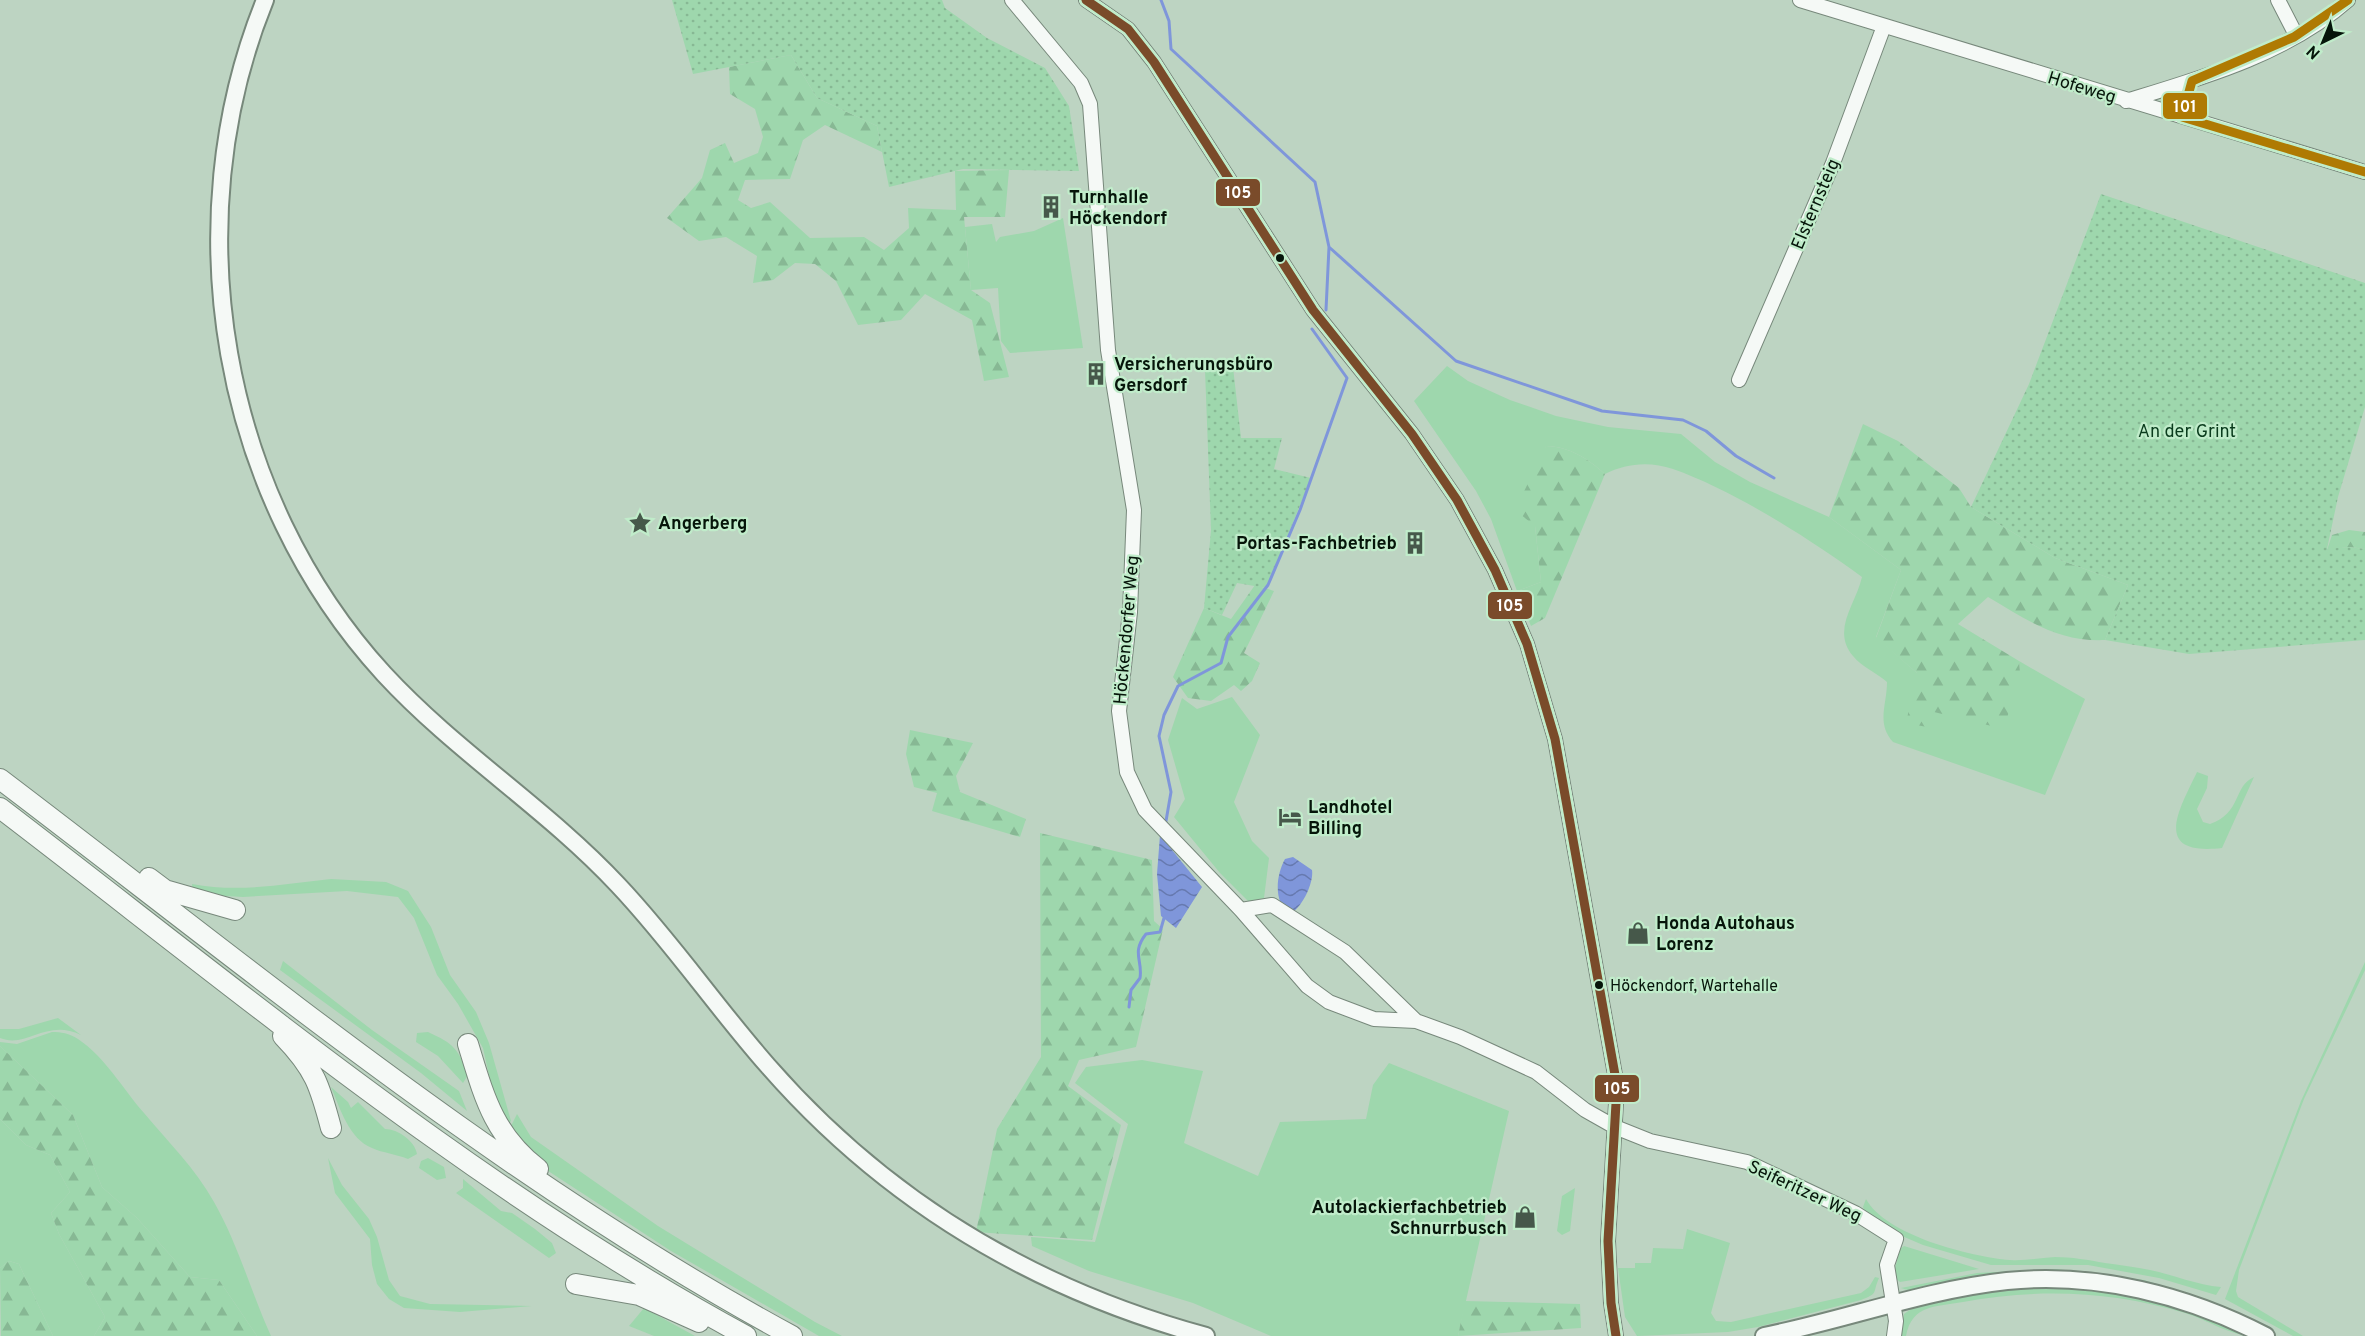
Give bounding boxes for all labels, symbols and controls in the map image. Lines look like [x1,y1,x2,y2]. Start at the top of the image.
north arrow [2293,12,2353,72]
text: N [2303,40,2325,63]
street label: Hofeweg [2045,67,2119,110]
line badge: 101 [2162,92,2208,120]
text: 101 [2173,98,2197,118]
street label: Elsternsteig [1787,156,1846,254]
line badge: 105 [1215,178,1261,207]
text: 105 [1225,184,1251,204]
place label: Turnhalle Höckendorf [1069,187,1168,231]
building icon: Turnhalle Höckendorf [1038,194,1064,220]
unlabelled marker [1274,252,1286,264]
place label: Versicherungsbüro Gersdorf [1114,354,1273,398]
building icon: Versicherungsbüro Gersdorf [1083,361,1109,387]
park label: An der Grint [2138,421,2236,444]
place icon: Angerberg [627,510,653,536]
place label: Angerberg [658,513,747,536]
building icon: Portas-Fachbetrieb [1402,530,1428,556]
place label: Portas-Fachbetrieb [1236,533,1397,556]
street label: Höckendorfer Weg [1110,555,1145,706]
line badge: 105 [1487,591,1533,620]
text: 105 [1497,597,1523,617]
place label: Landhotel Billing [1308,797,1392,841]
hotel icon: Landhotel Billing [1277,804,1303,830]
place label: Honda Autohaus Lorenz [1656,913,1795,957]
shop icon: Honda Autohaus Lorenz [1625,920,1651,946]
place label: Höckendorf, Wartehalle [1610,977,1778,997]
marker: Höckendorf, Wartehalle [1593,979,1605,991]
line badge: 105 [1594,1074,1640,1103]
text: 105 [1604,1080,1630,1100]
street label: Seiferitzer Weg [1744,1156,1865,1229]
place label: Autolackierfachbetrieb Schnurrbusch [1312,1197,1507,1241]
shop icon: Autolackierfachbetrieb Schnurrbusch [1512,1204,1538,1230]

